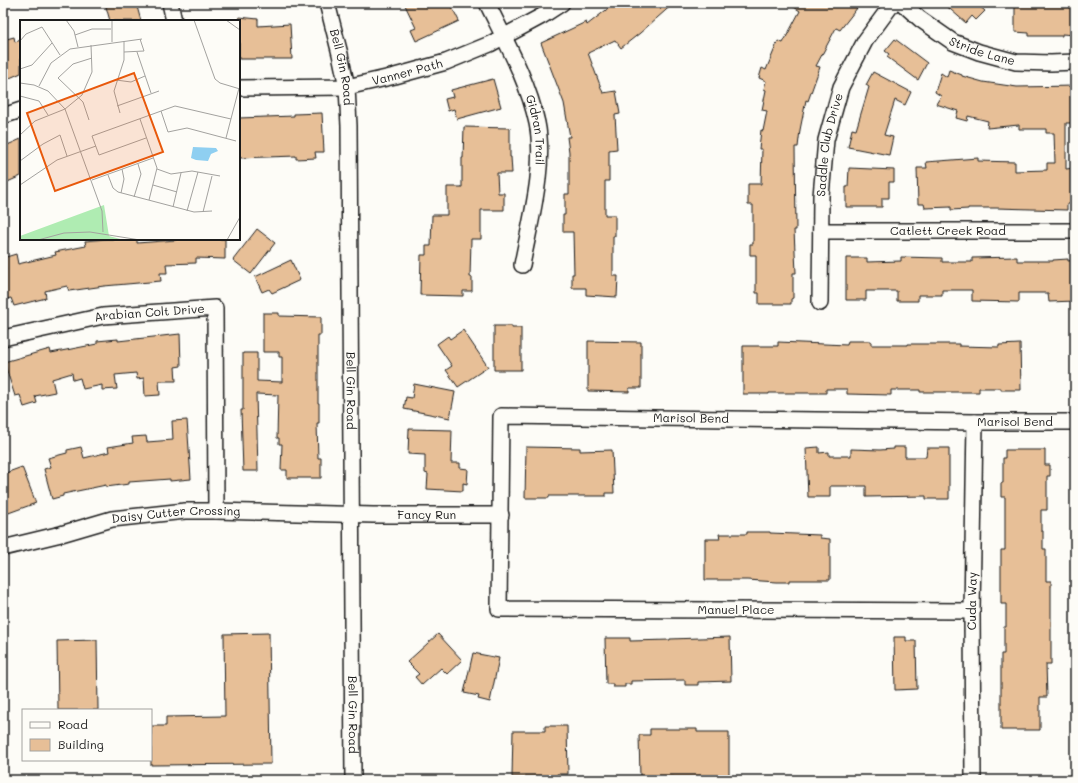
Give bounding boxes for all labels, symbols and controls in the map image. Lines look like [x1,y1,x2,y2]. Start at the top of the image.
inset map [20,20,240,240]
street label: Bell Gin Road [327,27,357,106]
street label: Stride Lane [946,33,1017,68]
street label: Vanner Path [370,54,444,88]
street label: Saddle Club Drive [812,91,846,197]
street label: Gidran Trail [523,92,549,166]
street label: Catlett Creek Road [890,222,1006,238]
street label: Arabian Colt Drive [92,300,205,325]
street label: Bell Gin Road [343,352,360,430]
street label: Marisol Bend [653,409,729,426]
street label: Marisol Bend [977,413,1053,429]
street label: Daisy Cutter Crossing [111,502,241,526]
street label: Fancy Run [397,506,456,522]
street label: Cuda Way [963,572,980,630]
street label: Manuel Place [698,601,774,617]
street label: Bell Gin Road [345,676,362,754]
legend [22,709,152,761]
text: Road [58,716,88,732]
text: Building [58,736,104,752]

